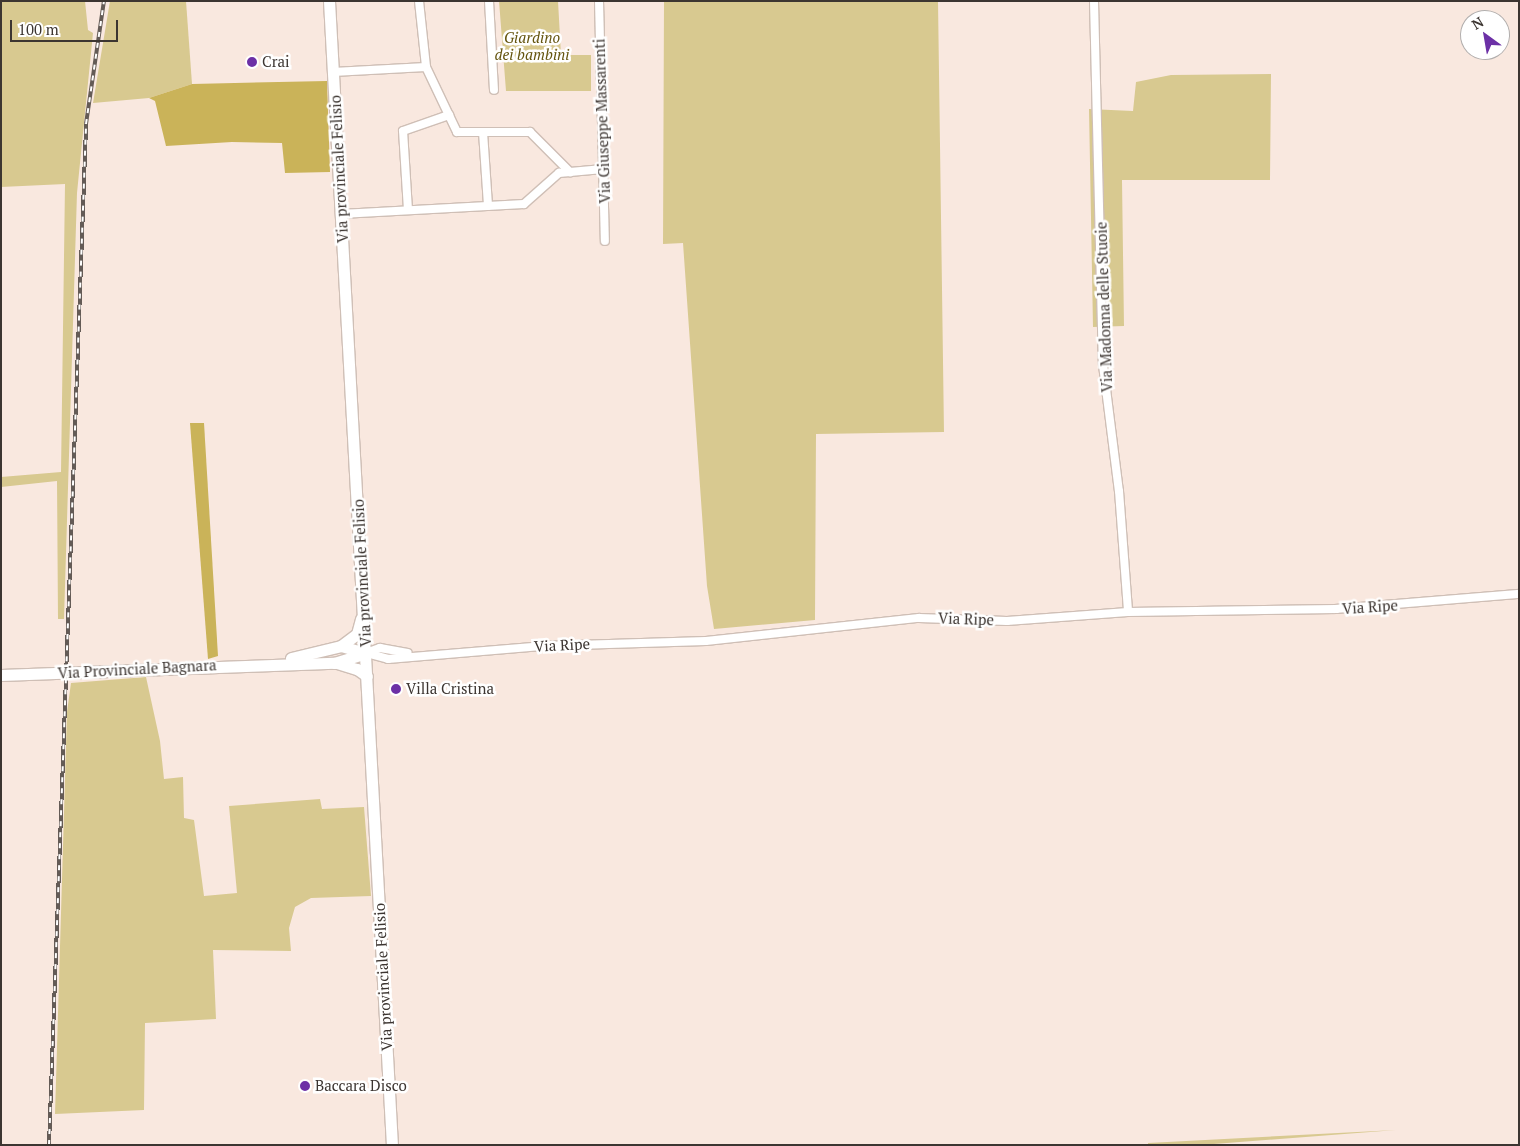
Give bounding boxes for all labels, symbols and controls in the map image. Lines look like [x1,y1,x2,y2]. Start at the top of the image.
scale bar [12,10,120,42]
north arrow [1460,10,1510,60]
text: N [1468,12,1487,34]
text: 100 m [18,19,59,39]
park label: Giardino dei bambini [494,28,570,63]
street label: Via Giuseppe Massarenti [590,38,614,204]
place label: Crai [262,53,290,71]
marker: Crai [246,56,258,68]
street label: Via provinciale Felisio [326,95,352,243]
street label: Via Madonna delle Stuoie [1092,221,1116,393]
street label: Via provinciale Felisio [349,499,375,647]
street label: Via Ripe [1341,596,1399,618]
street label: Via Ripe [938,609,994,629]
street label: Via Ripe [534,635,590,655]
street label: Via Provinciale Bagnara [57,656,217,682]
place label: Villa Cristina [406,680,494,698]
marker: Villa Cristina [390,683,402,695]
street label: Via provinciale Felisio [370,903,396,1051]
place label: Baccara Disco [315,1077,407,1095]
marker: Baccara Disco [299,1080,311,1092]

